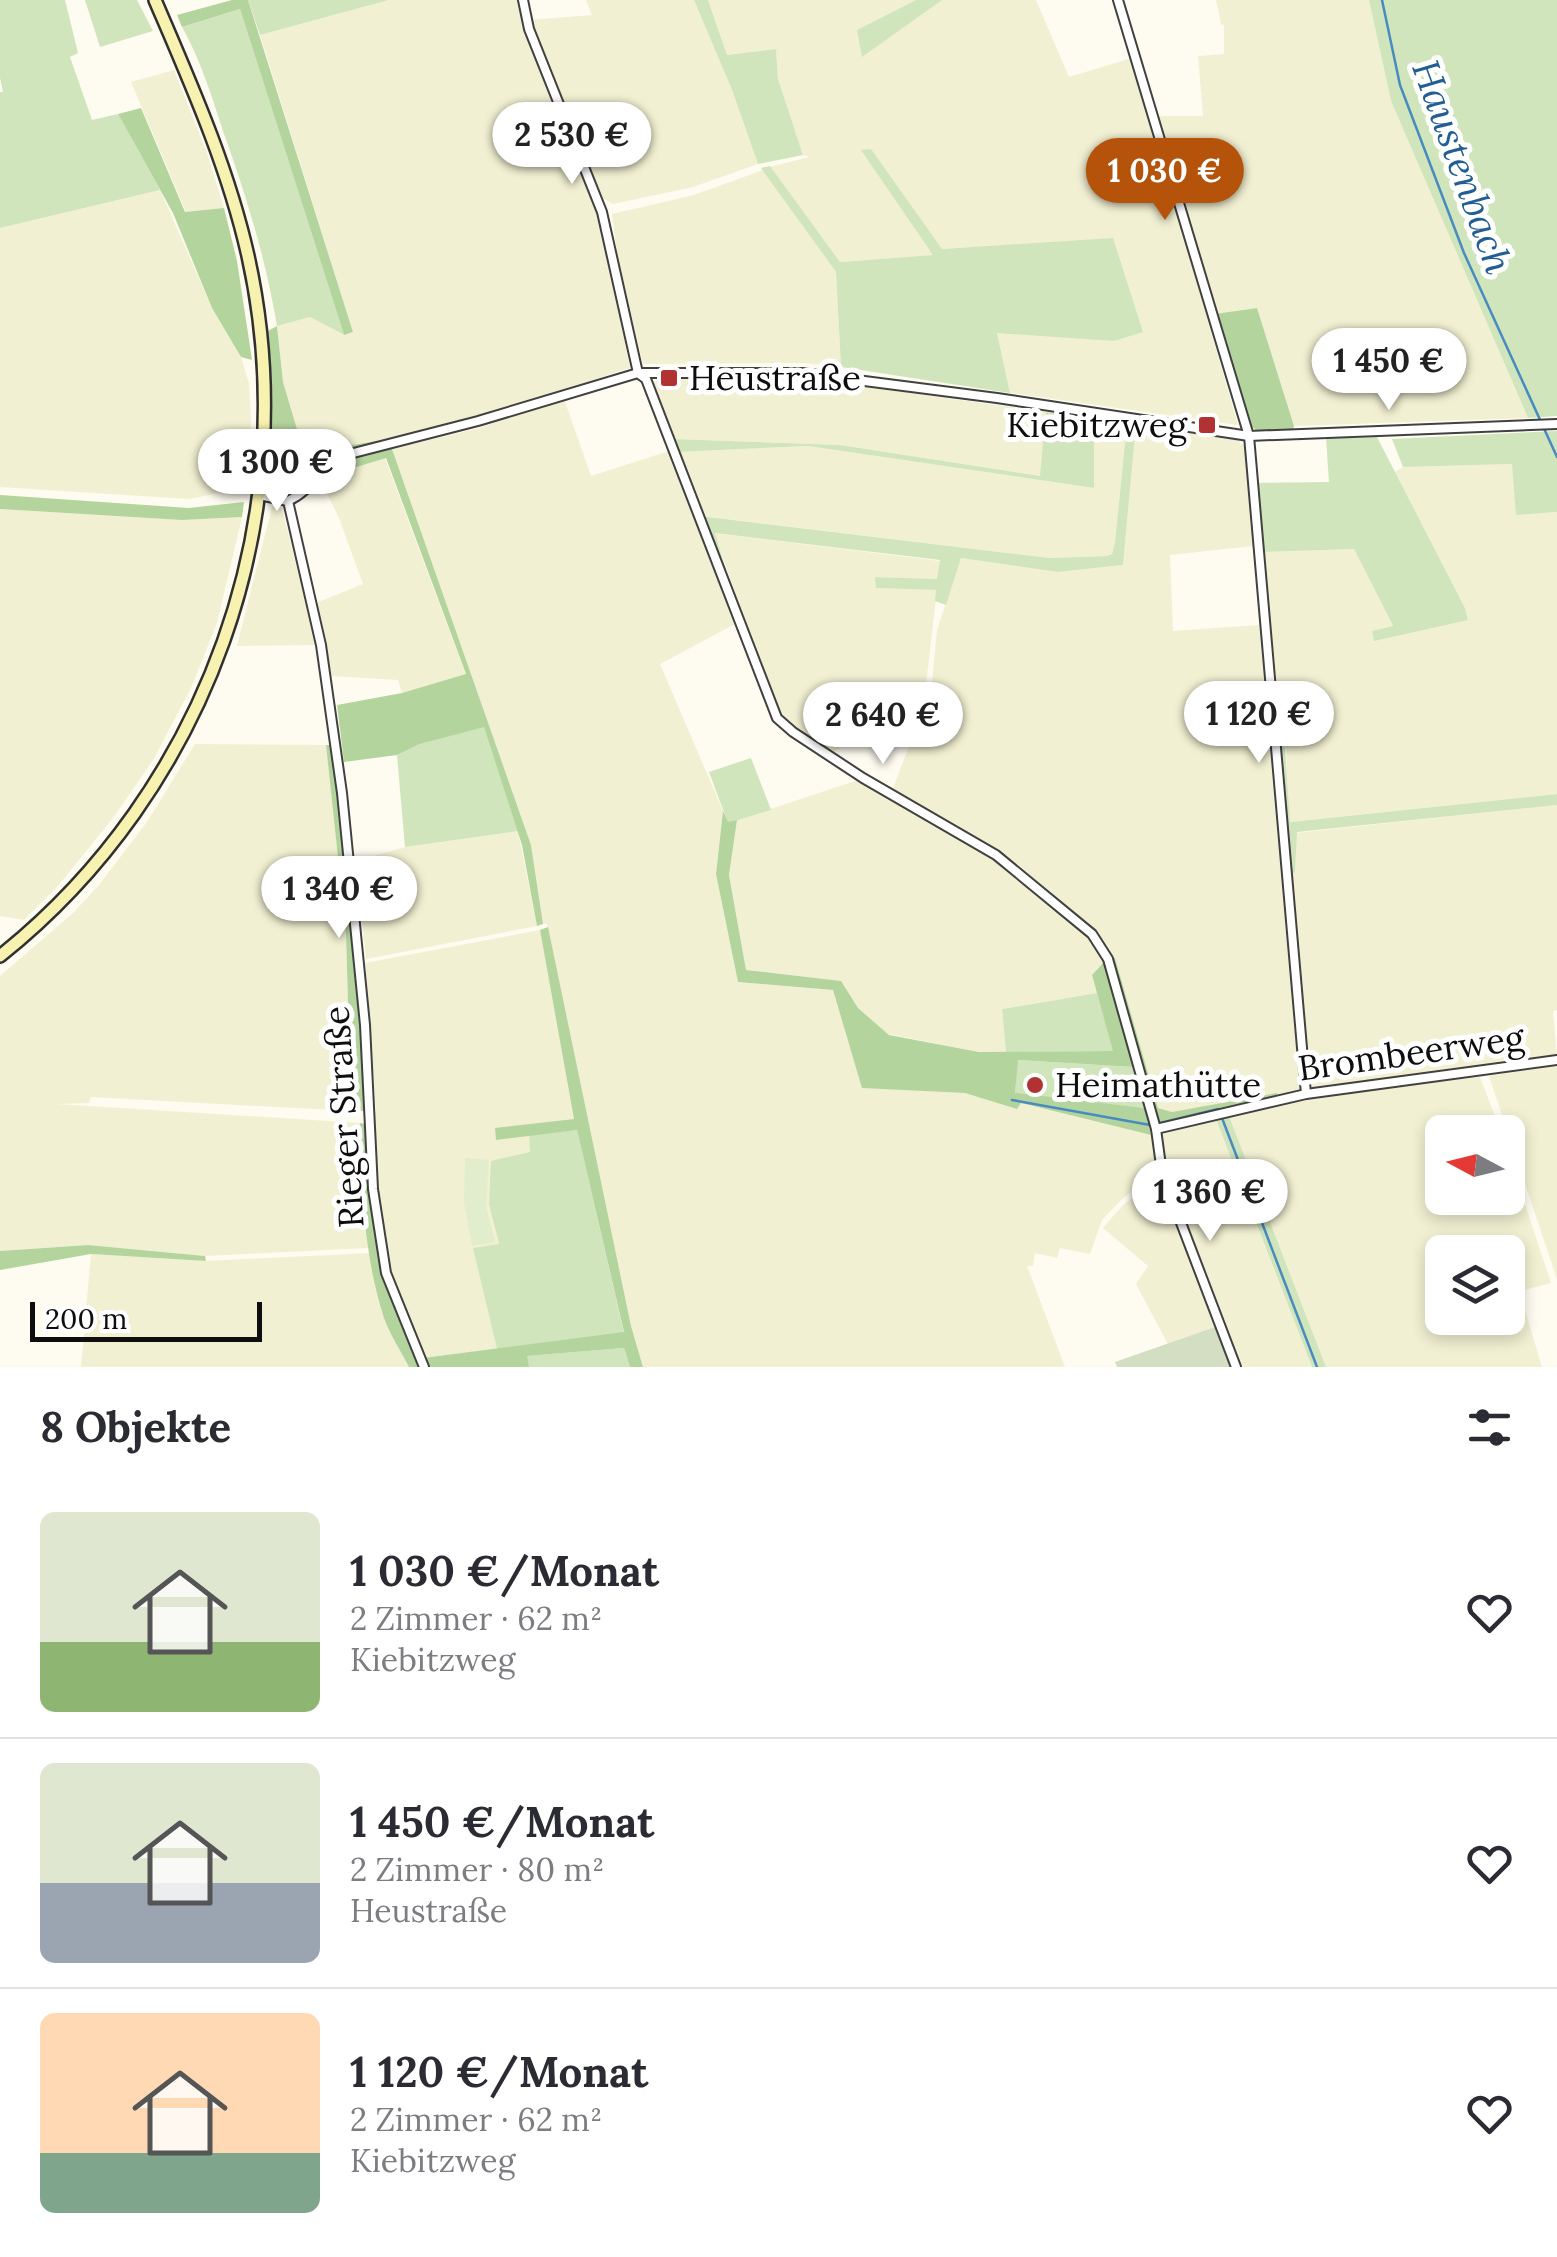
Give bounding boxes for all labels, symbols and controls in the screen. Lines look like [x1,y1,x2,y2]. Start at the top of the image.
water label: Haustenbach [1402,53,1524,280]
pin: 2 530 € [480,102,664,187]
text: 2 530 € [514,114,630,155]
pin: 1 030 € [1073,138,1257,223]
text: 1 030 € [1108,150,1222,191]
pin: 1 450 € [1297,328,1481,413]
text: 1 450 € [1334,340,1444,381]
place label: Heustraße [689,355,861,400]
marker: Heustraße [658,367,680,389]
place label: Kiebitzweg [1006,402,1188,447]
marker: Kiebitzweg [1196,414,1218,436]
pin: 1 300 € [185,429,369,514]
text: 1 300 € [220,441,334,482]
pin: 1 120 € [1167,681,1351,766]
pin: 2 640 € [791,682,975,767]
text: 1 120 € [1206,693,1312,734]
text: 2 640 € [825,694,941,735]
pin: 1 340 € [247,856,431,941]
text: 1 340 € [283,868,395,909]
street label: Rieger Straße [313,1005,374,1229]
street label: Brombeerweg [1295,1014,1527,1091]
place label: Heimathütte [1055,1062,1261,1107]
marker: Heimathütte [1024,1074,1046,1096]
north arrow [1425,1115,1525,1215]
map controls [1425,1115,1525,1335]
pin: 1 360 € [1118,1159,1302,1244]
text: 1 360 € [1154,1171,1266,1212]
button: layers [1425,1235,1525,1335]
scale bar [30,1297,262,1342]
text: 200 m [45,1301,127,1337]
text: 8 Objekte [40,1400,231,1454]
icon: filters [1462,1400,1517,1455]
text: 1 030 €/Monat [350,1544,659,1598]
icon: home [120,1552,240,1672]
icon: heart [1462,1585,1517,1640]
text: 2 Zimmer · 62 m² [350,1598,602,1639]
text: Kiebitzweg [350,1639,515,1680]
text: 1 450 €/Monat [350,1795,654,1849]
icon: home [120,1803,240,1923]
icon: heart [1462,1836,1517,1891]
text: 2 Zimmer · 80 m² [350,1849,604,1890]
text: Heustraße [350,1890,507,1931]
text: 1 120 €/Monat [350,2045,648,2099]
icon: home [120,2053,240,2173]
icon: heart [1462,2086,1517,2141]
text: 2 Zimmer · 62 m² [350,2099,602,2140]
text: Kiebitzweg [350,2140,515,2181]

